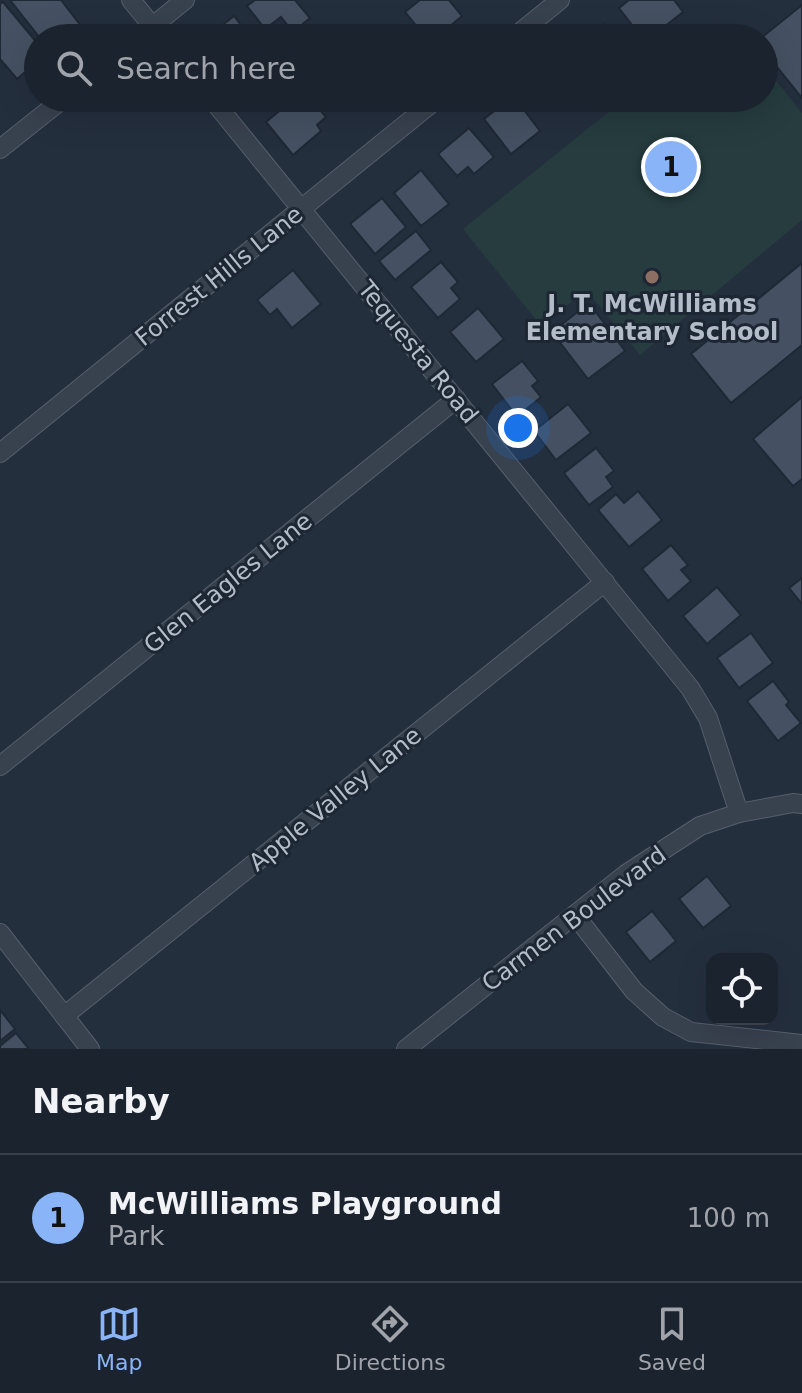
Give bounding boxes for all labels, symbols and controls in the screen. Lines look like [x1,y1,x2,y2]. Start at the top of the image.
search box [24,24,778,112]
icon: search [52,46,96,90]
text: Search here [116,51,296,86]
pin: 1 [645,137,697,197]
street label: Forrest Hills Lane [130,200,308,352]
marker: J. T. McWilliams Elementary School [643,268,661,286]
street label: Tequesta Road [351,274,484,429]
place label: J. T. McWilliams Elementary School [526,290,778,346]
your location [498,408,538,448]
street label: Glen Eagles Lane [139,507,317,659]
street label: Apple Valley Lane [243,721,427,877]
street label: Carmen Boulevard [476,841,672,997]
map controls [706,953,778,1025]
button: locate [706,953,778,1025]
text: Nearby [32,1081,170,1121]
text: McWilliams Playground [108,1186,502,1221]
text: 1 [49,1203,67,1233]
text: 100 m [687,1203,770,1233]
text: Park [108,1221,164,1251]
tab: Map [96,1302,143,1375]
tab: Directions [335,1302,446,1375]
tab: Saved [638,1302,706,1375]

